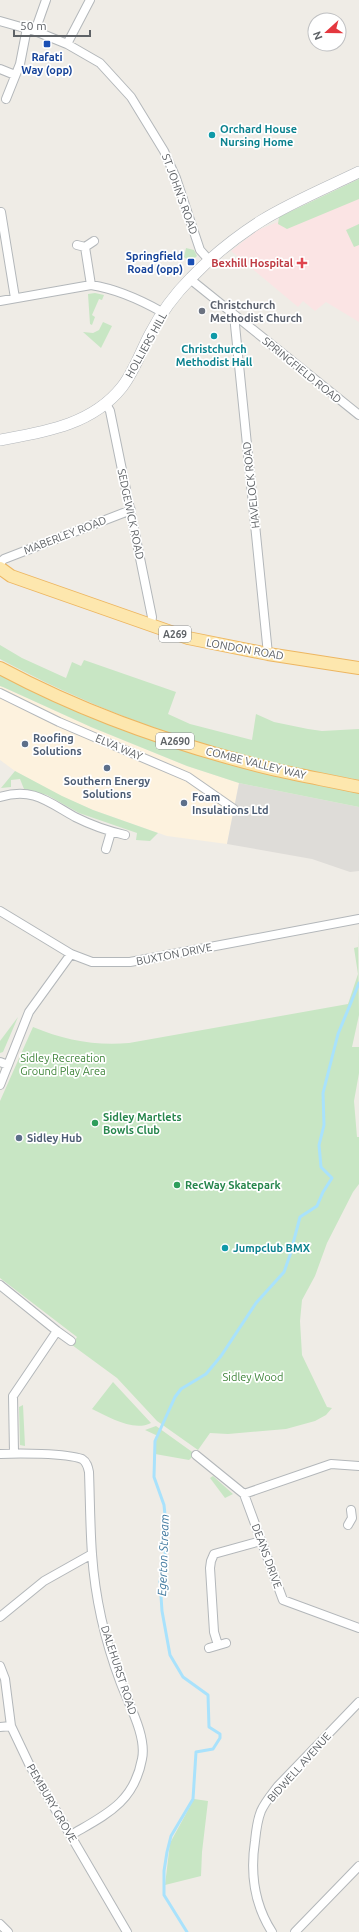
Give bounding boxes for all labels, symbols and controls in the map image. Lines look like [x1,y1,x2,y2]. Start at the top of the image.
scale bar [14,12,90,38]
north arrow [307,12,347,52]
text: 50 m [20,19,47,32]
text: N [311,30,325,42]
marker: Rafati Way (opp) [42,39,52,49]
place label: Rafati Way (opp) [21,51,73,77]
place label: Orchard House Nursing Home [220,123,297,148]
marker: Orchard House Nursing Home [207,130,217,140]
street label: ST JOHN'S ROAD [160,152,200,236]
place label: Springfield Road (opp) [126,250,183,276]
marker: Springfield Road (opp) [186,257,196,267]
place label: Bexhill Hospital [211,257,294,269]
marker: Bexhill Hospital [296,257,308,269]
place label: Christchurch Methodist Church [210,299,302,324]
marker: Christchurch Methodist Church [197,306,207,316]
street label: HOLLIERS HILL [123,310,169,380]
marker: Christchurch Methodist Hall [209,331,219,341]
street label: SPRINGFIELD ROAD [260,334,344,406]
place label: Christchurch Methodist Hall [176,343,253,368]
street label: HAVELOCK ROAD [240,441,262,529]
street label: SEDGEWICK ROAD [116,468,147,561]
street label: MABERLEY ROAD [22,514,108,556]
road number: A269 [159,626,191,642]
street label: LONDON ROAD [205,636,285,662]
place label: Roofing Solutions [33,732,82,757]
street label: ELVA WAY [94,732,145,762]
road number: A2690 [156,733,194,749]
marker: Roofing Solutions [20,739,30,749]
street label: COMBE VALLEY WAY [205,745,308,781]
marker: Southern Energy Solutions [102,763,112,773]
place label: Southern Energy Solutions [64,775,150,800]
place label: Foam Insulations Ltd [192,791,269,816]
marker: Foam Insulations Ltd [179,798,189,808]
street label: BUXTON DRIVE [135,941,213,967]
park label: Sidley Recreation Ground Play Area [20,1052,106,1077]
place label: Sidley Martlets Bowls Club [103,1111,182,1136]
marker: Sidley Martlets Bowls Club [90,1118,100,1128]
place label: Sidley Hub [27,1132,82,1144]
marker: Sidley Hub [14,1133,24,1143]
place label: RecWay Skatepark [185,1179,281,1191]
marker: RecWay Skatepark [172,1180,182,1190]
place label: Jumpclub BMX [233,1242,311,1254]
marker: Jumpclub BMX [220,1243,230,1253]
park label: Sidley Wood [223,1371,283,1383]
water label: Egerton Stream [155,1514,171,1596]
street label: DEANS DRIVE [250,1522,284,1590]
street label: DALEHURST ROAD [99,1624,139,1716]
street label: BIDWELL AVENUE [265,1730,333,1804]
street label: PEMBURY GROVE [25,1762,79,1844]

